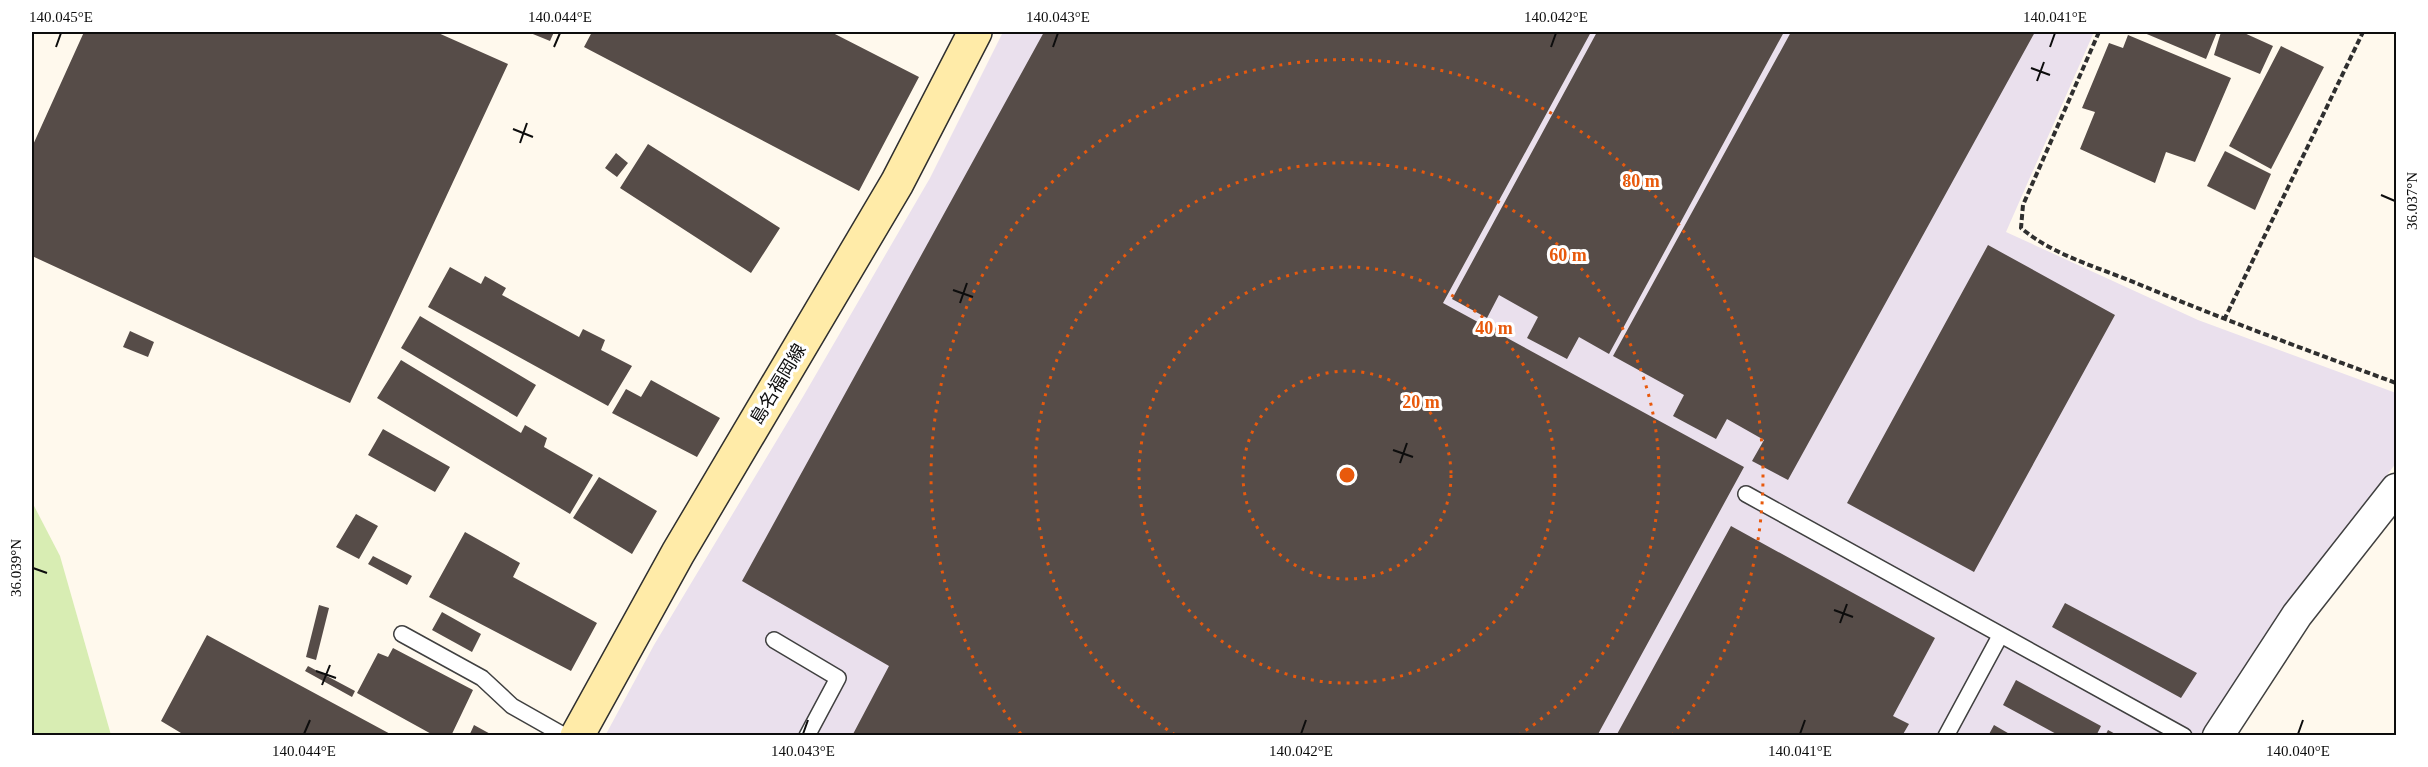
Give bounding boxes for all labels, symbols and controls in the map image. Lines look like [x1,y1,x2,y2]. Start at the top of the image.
text: 140.045°E [29,9,93,25]
text: 140.044°E [528,9,592,25]
text: 140.043°E [1026,9,1090,25]
text: 140.042°E [1524,9,1588,25]
text: 140.041°E [2023,9,2087,25]
text: 80 m [1622,171,1660,191]
text: 36.037°N [2404,172,2420,230]
text: 60 m [1549,245,1587,265]
text: 40 m [1475,318,1513,338]
street label: 島名福岡線 [746,340,810,428]
text: 20 m [1402,392,1440,412]
centre of rings [1337,465,1357,485]
text: 36.039°N [8,539,24,597]
text: 140.044°E [272,743,336,759]
text: 140.043°E [771,743,835,759]
text: 140.042°E [1269,743,1333,759]
text: 140.041°E [1768,743,1832,759]
text: 140.040°E [2266,743,2330,759]

